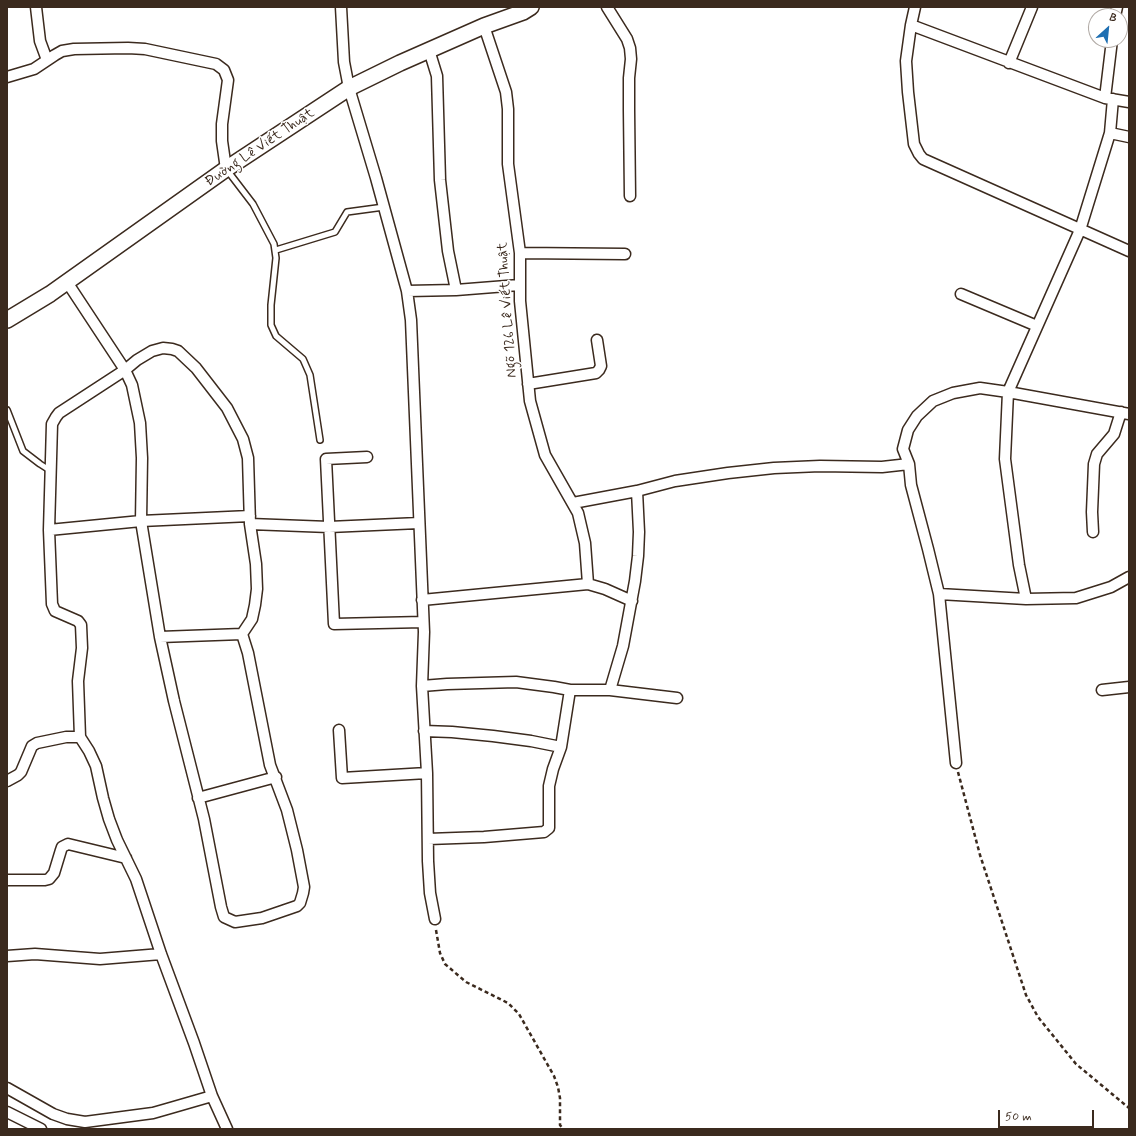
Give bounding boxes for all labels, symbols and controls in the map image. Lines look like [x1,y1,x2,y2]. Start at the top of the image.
north arrow [1088,8,1128,48]
text: B [1107,10,1119,26]
street label: Đường Lê Viết Thuật [202,105,318,191]
street label: Ngõ 126 Lê Viết Thuật [495,242,521,378]
scale bar [1000,1102,1096,1128]
text: 50 m [1005,1109,1032,1125]

